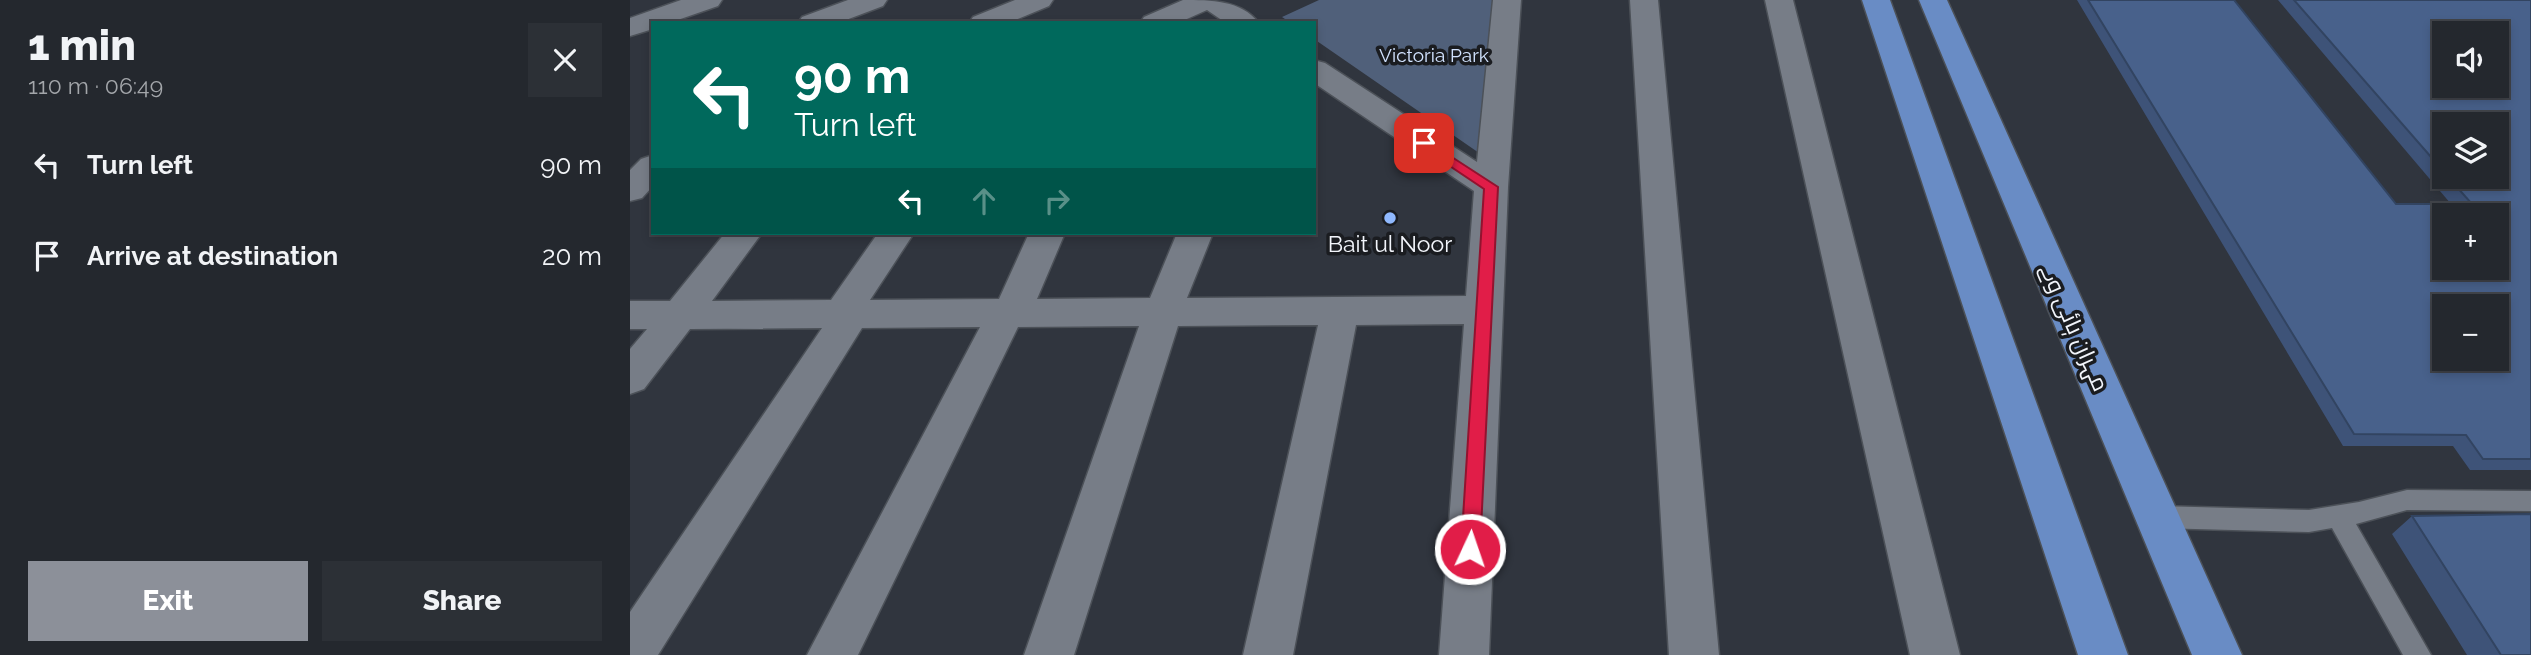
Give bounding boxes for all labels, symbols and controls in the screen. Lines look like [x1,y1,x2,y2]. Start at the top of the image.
text: 1 min [28,21,136,70]
map controls [2432,21,2509,371]
button: sound [2432,21,2509,98]
button: close [528,23,602,97]
park label: Victoria Park [1379,44,1489,66]
text: 90 m [794,47,910,104]
icon: left [679,49,770,140]
text: 110 m · 06:49 [28,72,163,99]
text: Turn left [794,106,916,143]
button: layers [2432,112,2509,189]
pin [1394,113,1454,173]
icon: arrive [1405,124,1443,162]
icon: left [28,146,66,184]
text: Turn left [87,150,193,180]
text: 90 m [540,150,602,180]
icon: left [892,182,930,220]
icon: ahead [965,182,1003,220]
icon: right [1038,182,1076,220]
button: + [2432,203,2509,280]
marker: Bait ul Noor [1382,210,1398,226]
place label: Bait ul Noor [1328,230,1452,257]
icon: arrive [28,237,66,275]
text: Arrive at destination [87,241,338,271]
text: 20 m [542,241,602,271]
street label: مہران ہائی وے [2033,259,2115,396]
button: − [2432,294,2509,371]
position arrow [1433,512,1507,586]
button: Exit [28,561,308,641]
button: Share [322,561,602,641]

